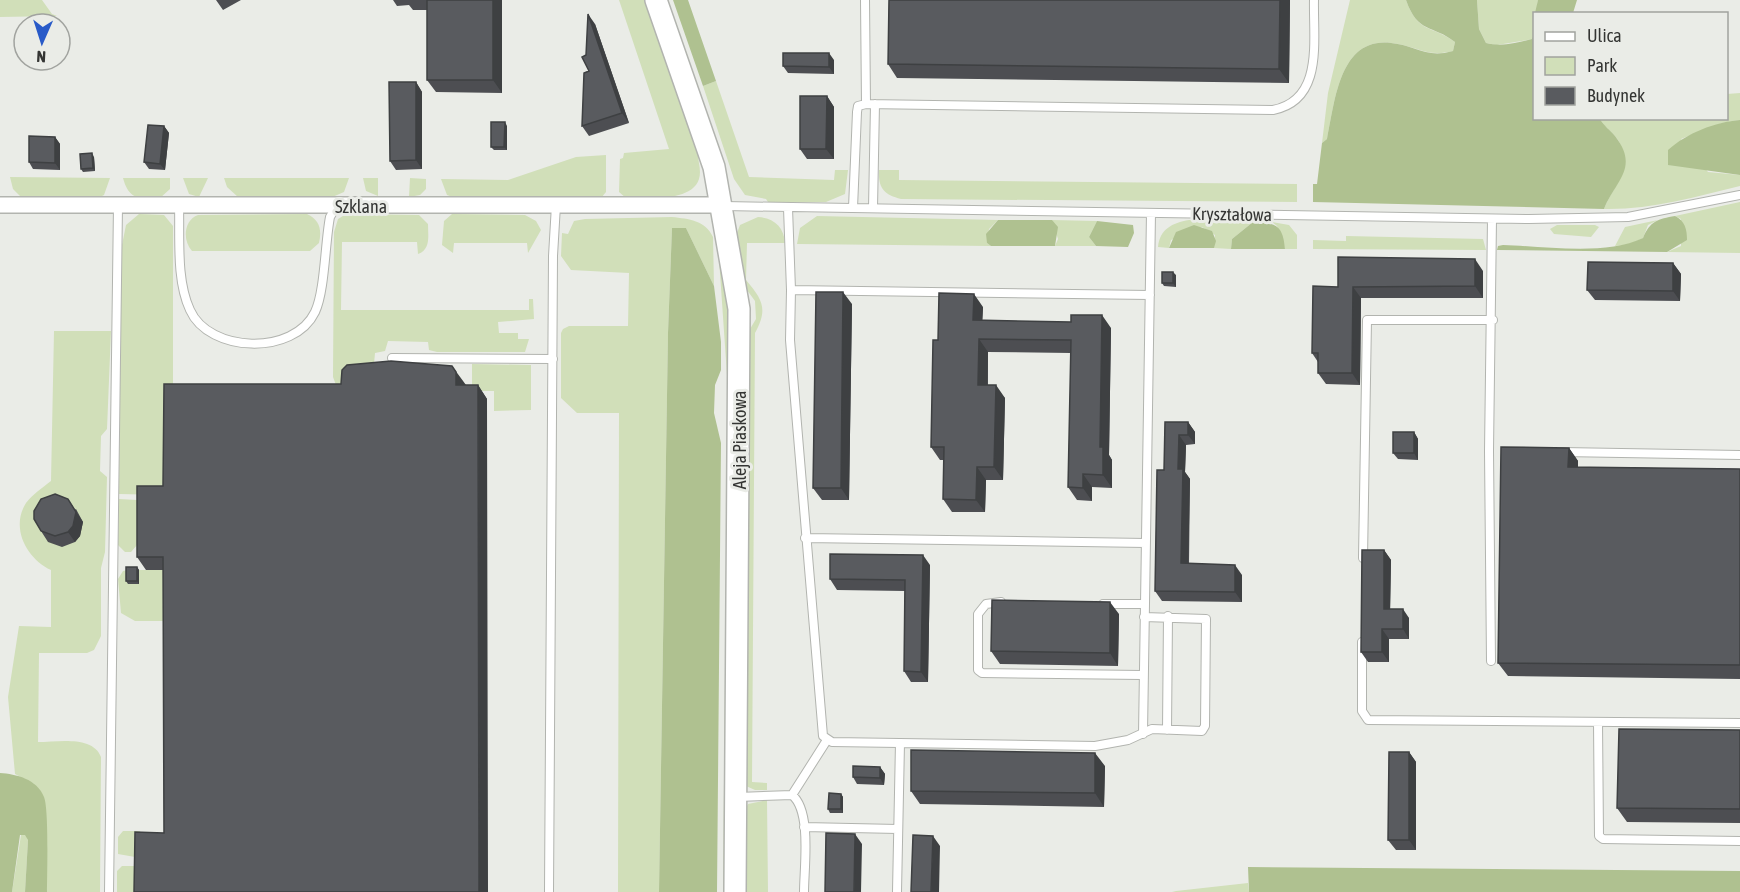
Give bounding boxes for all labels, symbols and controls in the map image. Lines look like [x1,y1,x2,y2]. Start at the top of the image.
north arrow [12,12,72,72]
legend [1533,12,1728,120]
text: Ulica [1587,25,1622,46]
text: N [36,48,46,66]
text: Park [1587,55,1617,76]
text: Budynek [1587,85,1645,106]
street label: Szklana [335,196,387,217]
street label: Kryształowa [1192,203,1272,225]
street label: Aleja Piaskowa [729,391,750,489]

